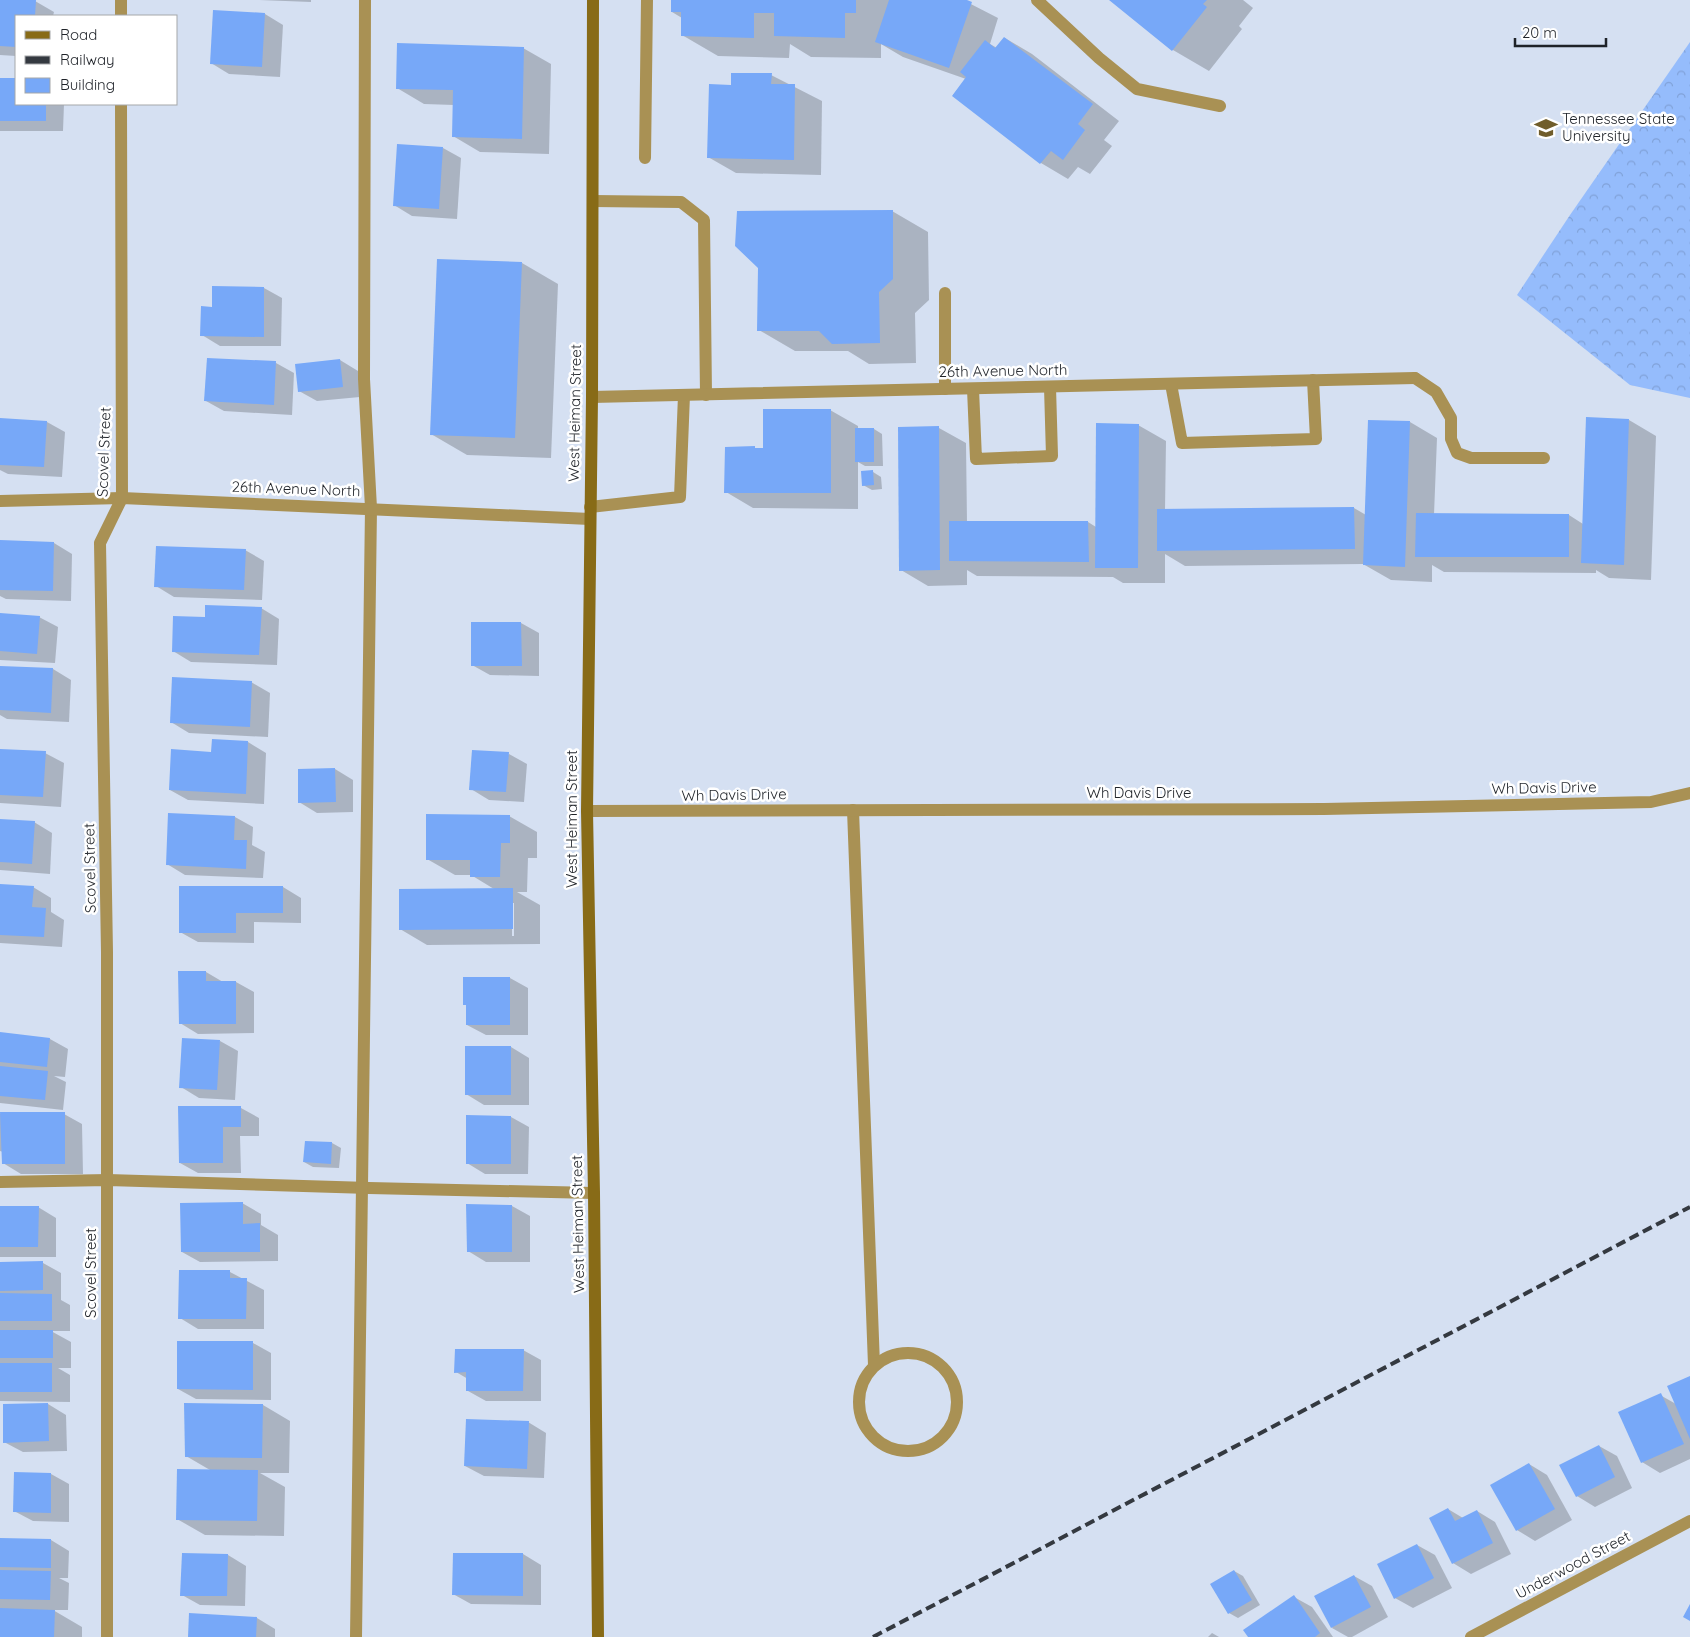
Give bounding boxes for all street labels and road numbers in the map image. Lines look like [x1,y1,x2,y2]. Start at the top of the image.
street label: West Heiman Street [564,344,585,482]
street label: 26th Avenue North [938,360,1068,381]
street label: Scovel Street [92,407,115,497]
street label: 26th Avenue North [231,477,361,500]
street label: West Heiman Street [562,750,581,888]
street label: Wh Davis Drive [1491,777,1597,798]
street label: Wh Davis Drive [1086,783,1192,802]
street label: Wh Davis Drive [681,784,787,805]
street label: Scovel Street [79,823,100,913]
street label: West Heiman Street [567,1155,588,1293]
street label: Scovel Street [81,1228,100,1318]
street label: Underwood Street [1512,1526,1633,1603]

